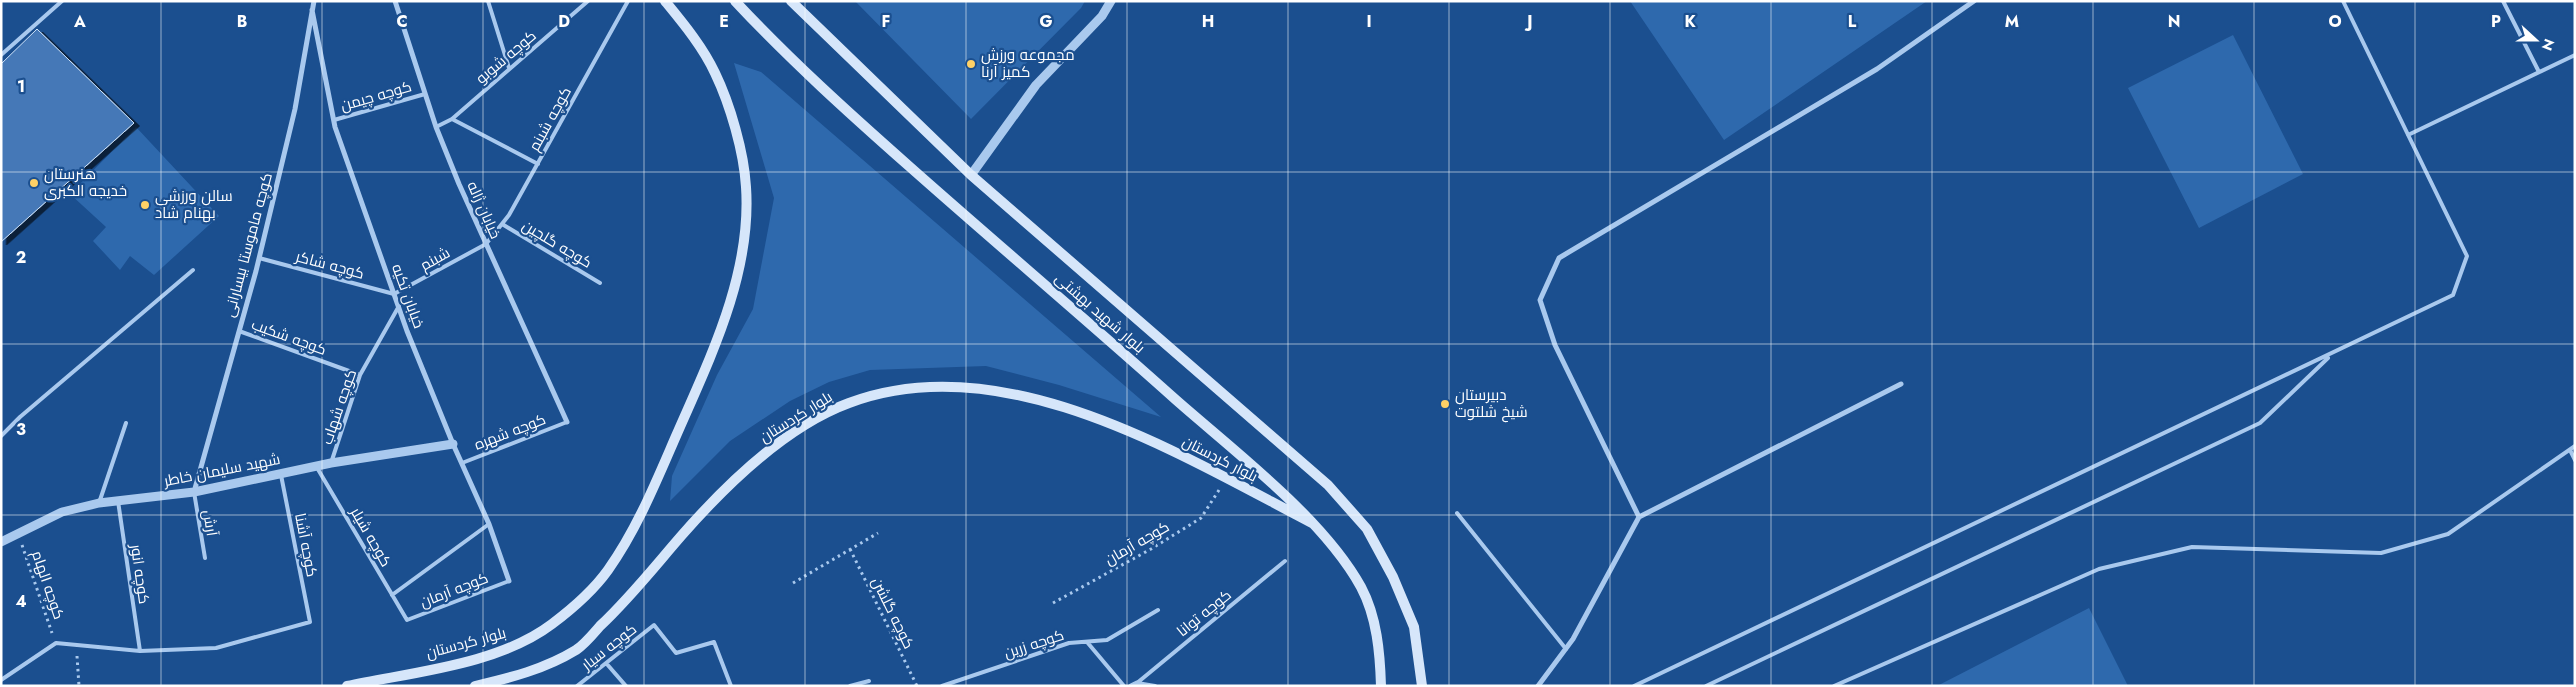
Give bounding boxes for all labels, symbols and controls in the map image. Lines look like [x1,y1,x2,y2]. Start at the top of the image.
text: A [73,10,86,33]
text: B [237,10,247,33]
text: C [396,10,408,33]
text: D [558,10,570,33]
text: E [719,10,729,33]
text: F [882,10,890,33]
text: G [1039,10,1053,33]
text: H [1202,10,1214,33]
text: I [1366,10,1372,33]
text: J [1524,10,1533,33]
text: K [1684,10,1696,33]
text: L [1848,10,1857,33]
text: M [2005,10,2019,33]
text: N [2168,10,2180,33]
text: O [2328,10,2342,33]
text: P [2491,10,2501,33]
north arrow [2511,15,2561,65]
street label: کوچه شوبو [471,25,541,89]
text: N [2537,36,2559,53]
place label: مجموعه ورزش کمیز آرنا [981,44,1075,83]
marker: مجموعه ورزش کمیز آرنا [965,58,977,70]
text: 1 [17,75,25,98]
street label: کوچه چیمن [338,75,414,117]
street label: کوچه شبنم [523,83,577,155]
place label: هنرستان خدیجه الکبری [44,163,127,202]
street label: کوچه ماموستا بیسارانی [218,170,278,320]
marker: هنرستان خدیجه الکبری [28,177,40,189]
street label: خیابان ژاله [462,178,506,242]
place label: سالن ورزشی بهنام شاد [155,185,233,224]
marker: سالن ورزشی بهنام شاد [139,199,151,211]
street label: کوچه گلچین [518,214,596,274]
street label: شبنم [416,242,454,276]
street label: کوچه شاکر [292,245,367,285]
text: 2 [16,246,26,269]
street label: خیابان تکیه [386,261,430,331]
street label: بلوار شهید بهشتی [1050,267,1150,359]
street label: کوچه شکیب [248,313,330,361]
street label: کوچه شهاب [316,366,362,448]
place label: دبیرستان شیخ شلتوت [1455,384,1528,423]
street label: بلوار کردستان [755,386,837,448]
marker: دبیرستان شیخ شلتوت [1439,398,1451,410]
street label: کوچه شهره [471,408,549,456]
text: 3 [16,418,26,441]
street label: بلوار کردستان [1178,431,1262,487]
street label: شهید سلیمان خاطر [161,448,282,492]
street label: کوچه شیلر [345,502,397,571]
street label: آرش [197,508,223,538]
street label: کوچه آشنا [289,511,323,579]
street label: کوچه آرمان [1101,516,1173,570]
street label: کوچه انور [125,542,155,605]
street label: کوچه الهام [26,548,70,622]
street label: کوچه آرمان [417,567,491,613]
street label: کوچه گلشن [866,573,920,653]
street label: کوچه توانا [1172,584,1236,642]
text: 4 [15,590,27,613]
street label: کوچه سیار [576,618,641,676]
street label: بلوار کردستان [423,622,509,664]
street label: کوچه زرین [1001,624,1067,664]

